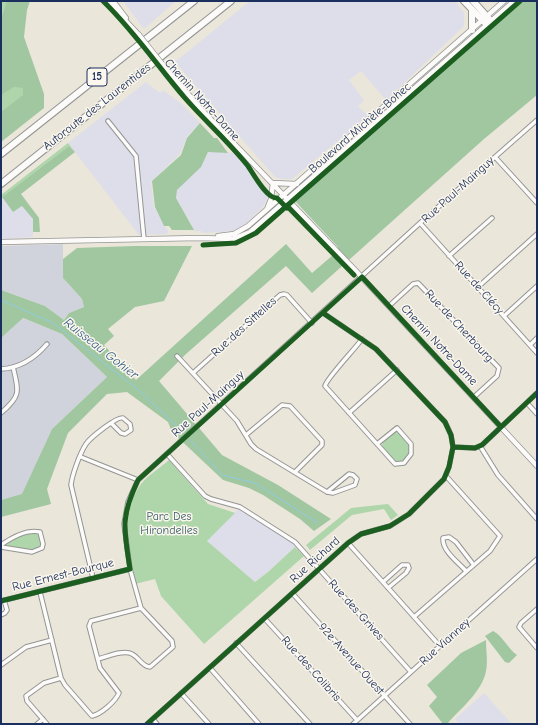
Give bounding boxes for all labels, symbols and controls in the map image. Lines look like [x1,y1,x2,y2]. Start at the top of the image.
street label: Chemin Notre-Dame [161,56,243,144]
street label: Autoroute des Laurentides [40,60,154,154]
road number: 15 [87,68,107,86]
street label: Boulevard Michèle-Bohec [306,80,414,176]
street label: Rue Paul-Mainguy [419,154,497,226]
street label: Rue de Clécy [451,258,507,318]
street label: Rue de Cherbourg [422,287,496,365]
street label: Rue des Sittelles [208,294,280,360]
street label: Chemin Notre-Dame [398,301,480,389]
water label: Ruisseau Gohier [61,315,141,383]
street label: Rue Paul-Mainguy [169,368,247,440]
park label: Parc Des Hirondelles [140,510,198,538]
street label: Rue Richard [287,534,343,586]
street label: Rue Ernest-Bourque [11,555,115,595]
street label: Rue des Grives [325,577,387,643]
street label: Rue Vianney [417,615,473,669]
street label: 92e Avenue Ouest [315,620,387,698]
street label: Rue des Colibris [278,633,344,705]

